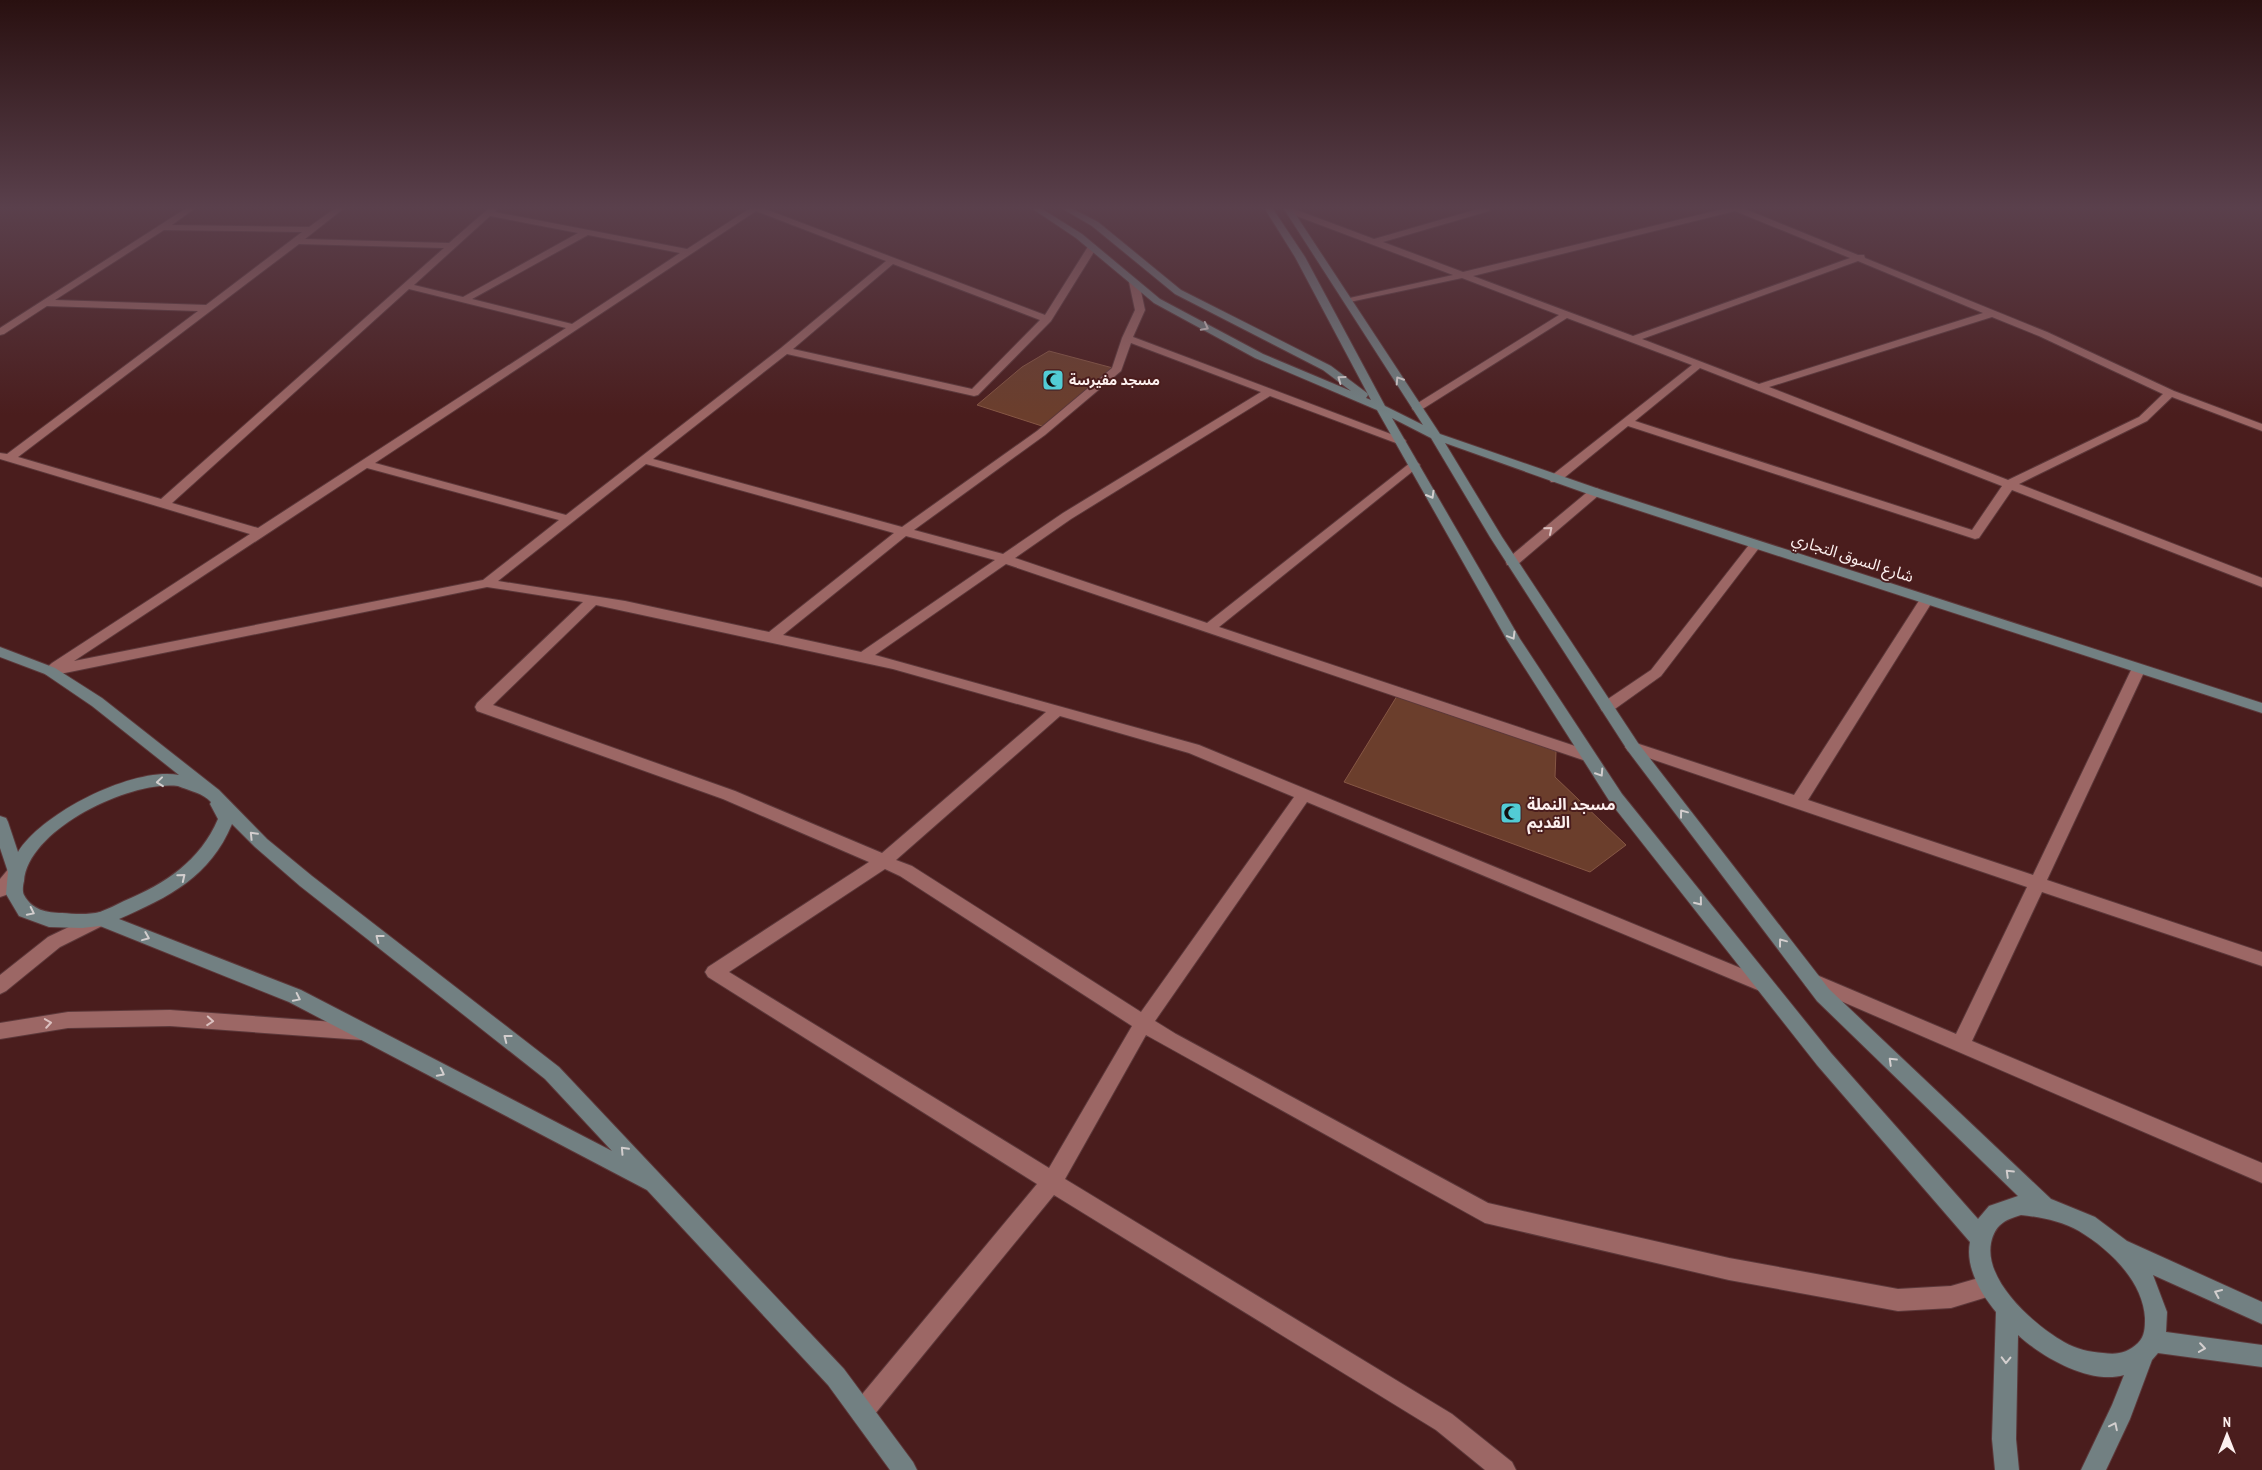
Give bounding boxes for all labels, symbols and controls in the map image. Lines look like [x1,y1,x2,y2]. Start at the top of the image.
one-way arrow [1200,321,1209,331]
mosque icon: مسجد مفيرسة [1041,368,1065,392]
place label: مسجد مفيرسة [1069,371,1160,389]
one-way arrow [1338,376,1347,385]
one-way arrow [1396,377,1406,386]
one-way arrow [1425,490,1435,499]
one-way arrow [1544,527,1553,536]
street label: شارع السوق التجاري [1789,527,1917,589]
one-way arrow [1506,631,1516,640]
one-way arrow [1594,768,1603,777]
one-way arrow [156,776,164,787]
place label: مسجد النملة القديم [1527,793,1616,835]
mosque icon: مسجد النملة القديم [1499,801,1523,825]
one-way arrow [1681,810,1689,819]
one-way arrow [250,831,259,840]
one-way arrow [176,875,185,883]
one-way arrow [1693,896,1701,905]
one-way arrow [26,906,35,916]
one-way arrow [142,931,150,941]
one-way arrow [376,935,385,943]
one-way arrow [1780,939,1788,948]
one-way arrow [292,991,301,1002]
one-way arrow [207,1015,215,1026]
one-way arrow [44,1018,52,1028]
one-way arrow [504,1035,513,1043]
one-way arrow [1889,1058,1898,1067]
one-way arrow [436,1067,445,1077]
one-way arrow [621,1146,630,1155]
one-way arrow [2006,1170,2015,1179]
one-way arrow [2214,1289,2223,1299]
one-way arrow [2198,1342,2207,1352]
one-way arrow [2001,1356,2012,1364]
north arrow [2202,1410,2252,1460]
text: N [2223,1413,2231,1431]
one-way arrow [2108,1422,2118,1431]

